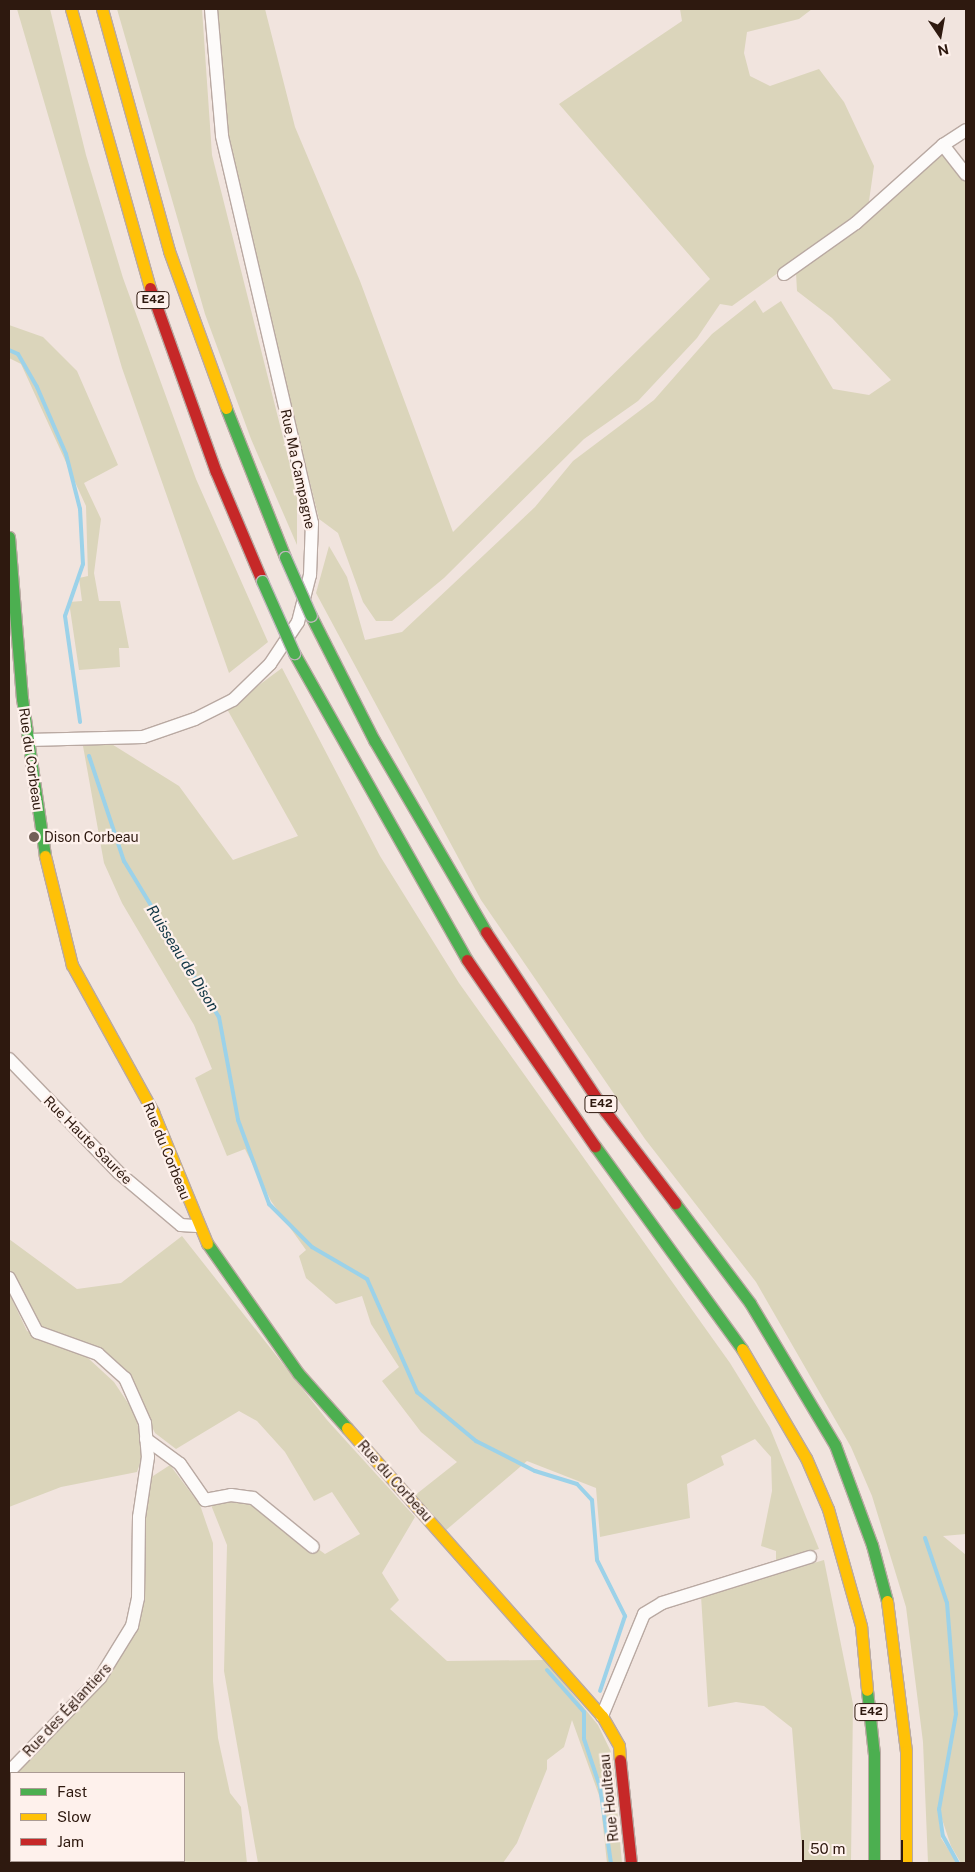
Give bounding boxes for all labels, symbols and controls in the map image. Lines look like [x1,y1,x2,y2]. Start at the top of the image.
north arrow [915,10,965,60]
text: N [936,41,950,59]
road number: E42 [136,290,170,310]
street label: Rue Ma Campagne [277,407,319,531]
street label: Rue du Corbeau [15,706,47,812]
place label: Dison Corbeau [44,829,139,845]
marker: Dison Corbeau [28,831,40,843]
water label: Ruisseau de Dison [143,901,223,1015]
street label: Rue Haute Saurée [40,1092,136,1188]
road number: E42 [584,1094,618,1114]
street label: Rue du Corbeau [140,1100,194,1202]
street label: Rue du Corbeau [354,1437,436,1525]
street label: Rue des Églantiers [19,1660,115,1760]
road number: E42 [854,1702,888,1721]
street label: Rue Houlteau [596,1753,622,1843]
legend [10,1772,185,1862]
text: Fast [57,1783,87,1800]
text: Slow [57,1808,91,1825]
scale bar [805,1830,906,1862]
text: Jam [57,1833,84,1850]
text: 50 m [810,1840,845,1857]

